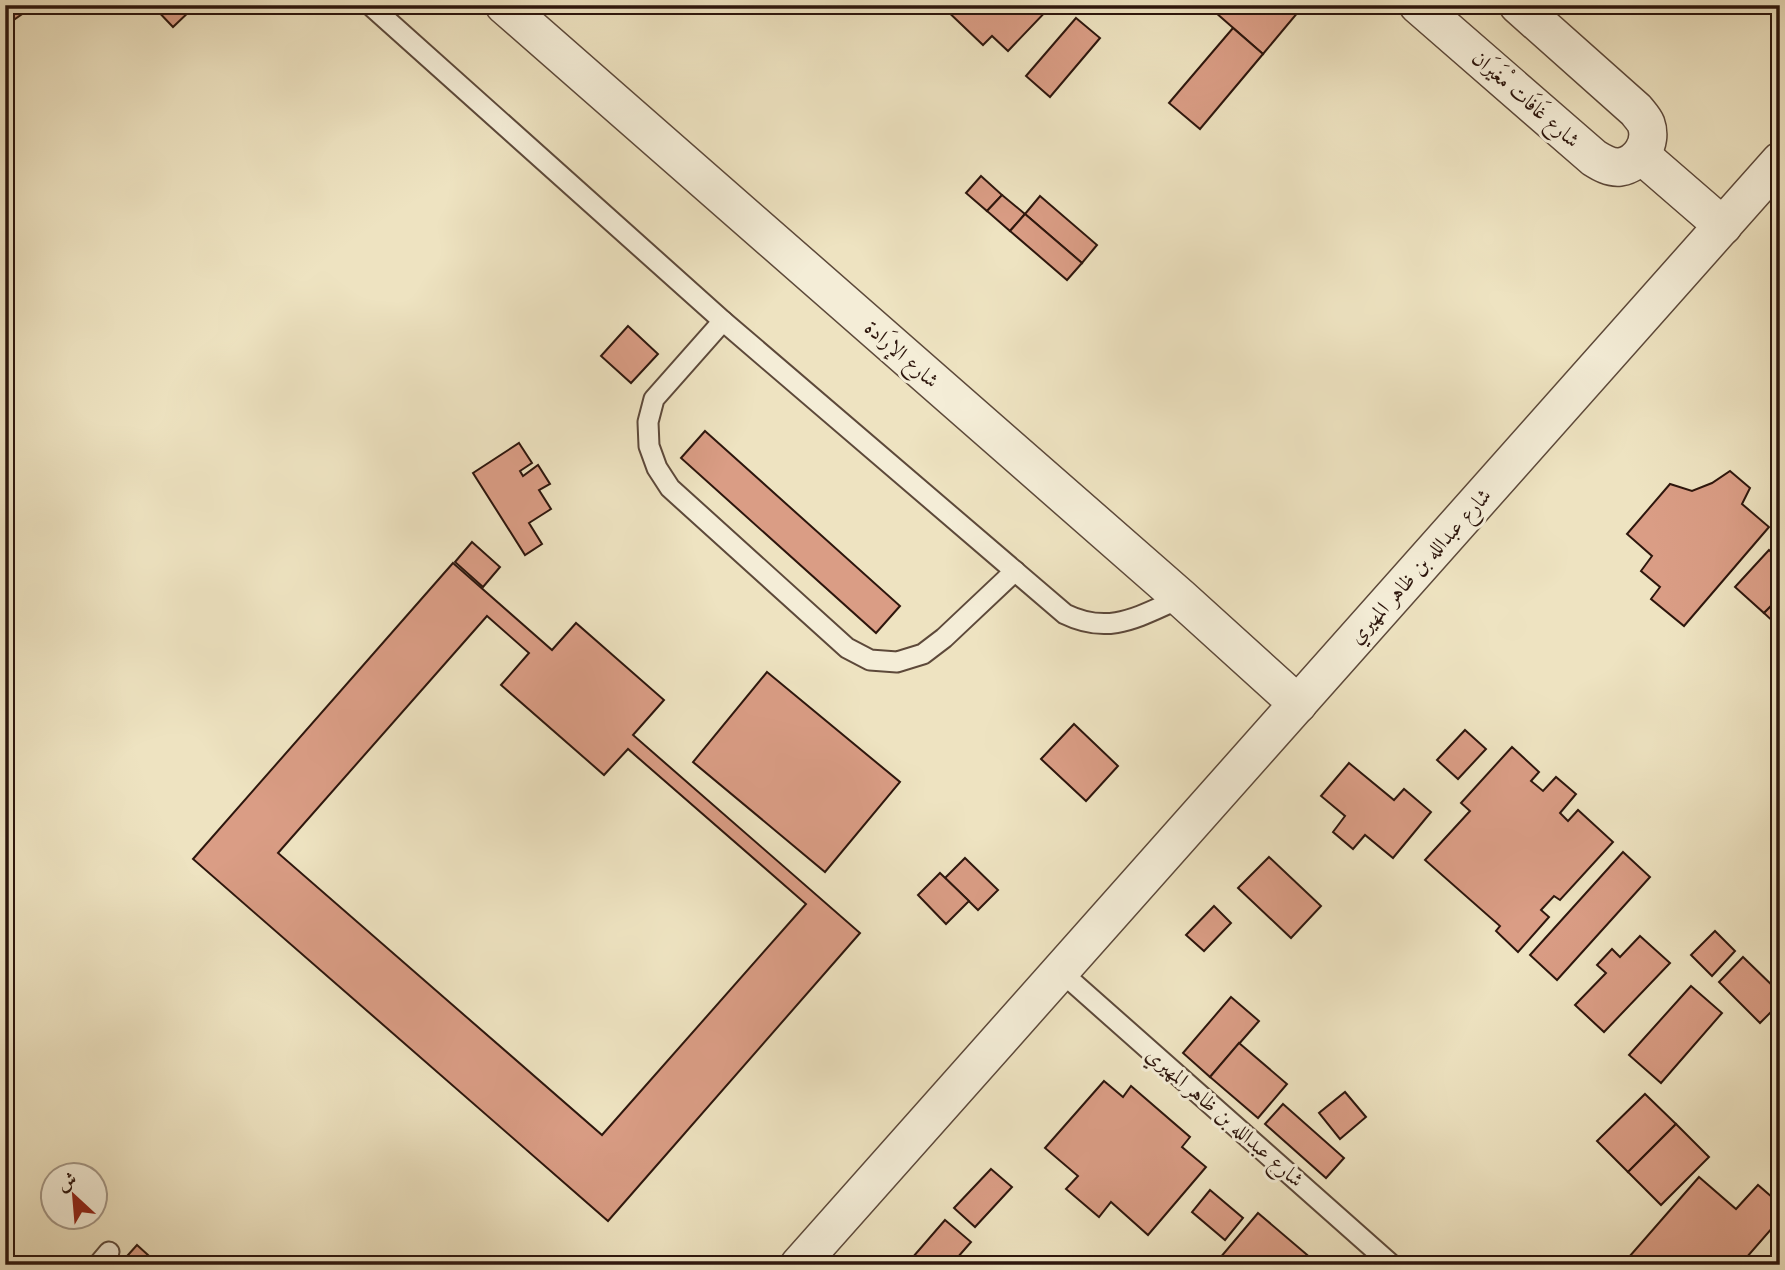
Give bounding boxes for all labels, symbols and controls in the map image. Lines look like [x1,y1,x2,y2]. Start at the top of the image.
street label: شارع غَافَات مْغَيرَان [1463,43,1587,157]
street label: شارع الإرَادة [856,313,946,397]
street label: شارع عبدالله بن ظاهر المهيري [1343,483,1501,653]
street label: شارع عبدالله بن ظاهر المهيري [1137,1041,1309,1196]
north arrow [38,1162,108,1232]
text: ش [53,1167,80,1196]

